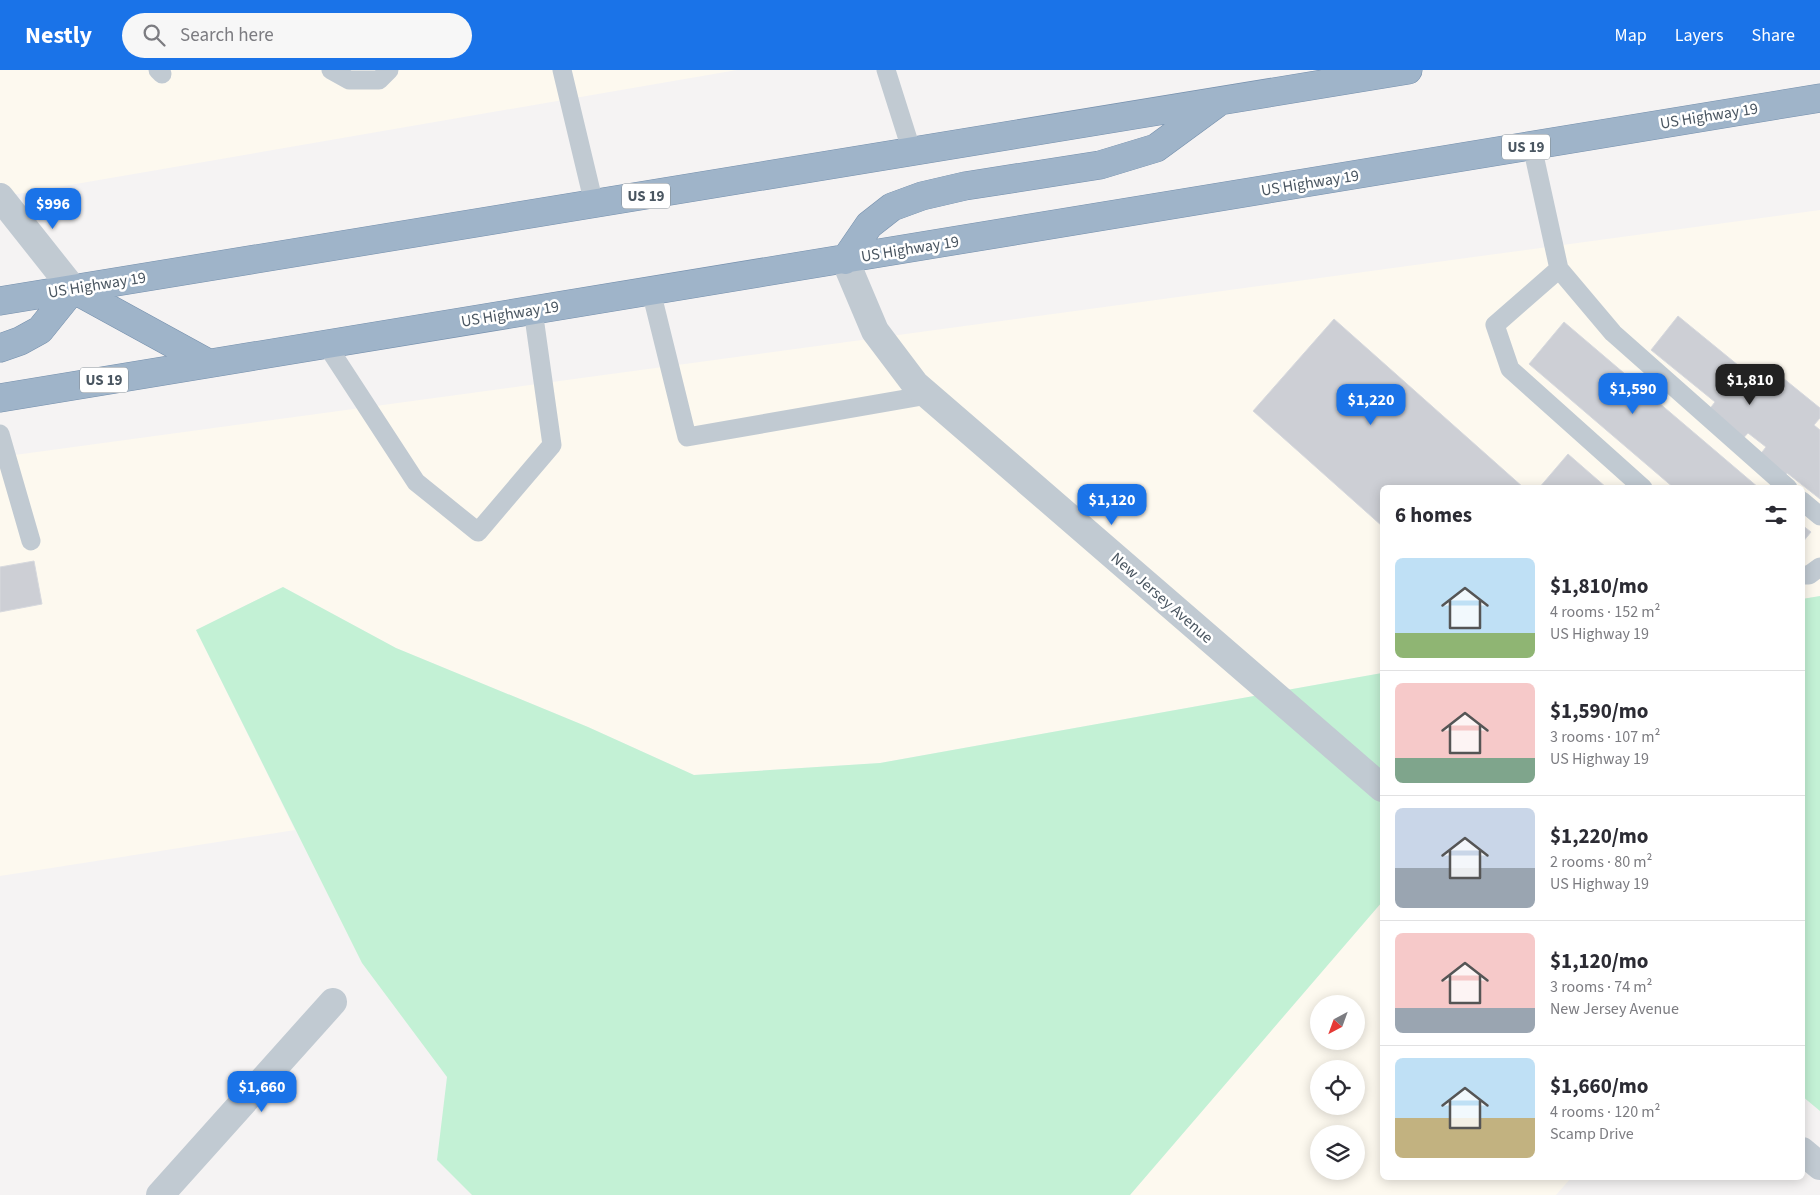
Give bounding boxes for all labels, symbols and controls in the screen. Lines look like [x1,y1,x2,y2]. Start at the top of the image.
search box [122,13,472,58]
text: Nestly [25,18,92,53]
icon: search [140,21,168,49]
text: Search here [180,22,274,49]
text: Map [1615,23,1647,48]
text: Layers [1675,23,1724,48]
text: Share [1752,23,1795,48]
street label: US Highway 19 [1658,97,1760,135]
road number: US 19 [1502,134,1550,160]
street label: US Highway 19 [1259,164,1361,202]
road number: US 19 [622,184,670,208]
pin: $996 [23,188,83,230]
text: $996 [36,193,70,215]
street label: US Highway 19 [859,230,961,268]
street label: US Highway 19 [46,266,148,304]
street label: US Highway 19 [459,295,561,333]
pin: $1,810 [1709,364,1791,406]
road number: US 19 [80,368,128,392]
text: $1,810 [1726,369,1774,391]
pin: $1,590 [1592,372,1674,415]
text: $1,590 [1609,378,1657,400]
pin: $1,220 [1330,384,1412,426]
text: $1,220 [1347,389,1395,411]
pin: $1,120 [1071,484,1153,526]
text: $1,120 [1088,489,1136,511]
text: 6 homes [1395,500,1472,530]
icon: filters [1762,501,1790,529]
street label: New Jersey Avenue [1106,547,1218,649]
text: $1,810/mo [1550,571,1649,601]
icon: home [1435,578,1495,638]
text: 4 rooms · 152 m² [1550,601,1660,623]
text: US Highway 19 [1550,623,1649,645]
text: $1,590/mo [1550,696,1649,726]
icon: home [1435,703,1495,763]
text: 3 rooms · 107 m² [1550,726,1660,748]
text: US Highway 19 [1550,748,1649,770]
text: $1,220/mo [1550,821,1649,851]
icon: home [1435,828,1495,888]
text: 2 rooms · 80 m² [1550,851,1652,873]
text: US Highway 19 [1550,873,1649,895]
text: $1,120/mo [1550,946,1649,976]
icon: home [1435,953,1495,1013]
text: 3 rooms · 74 m² [1550,976,1652,998]
north arrow [1310,995,1365,1050]
map controls [1310,995,1365,1180]
text: New Jersey Avenue [1550,998,1679,1020]
button: locate [1310,1060,1365,1115]
pin: $1,660 [221,1070,303,1113]
text: $1,660/mo [1550,1071,1649,1101]
text: $1,660 [238,1076,286,1098]
icon: home [1435,1078,1495,1138]
text: 4 rooms · 120 m² [1550,1101,1660,1123]
text: Scamp Drive [1550,1123,1634,1145]
button: layers [1310,1125,1365,1180]

